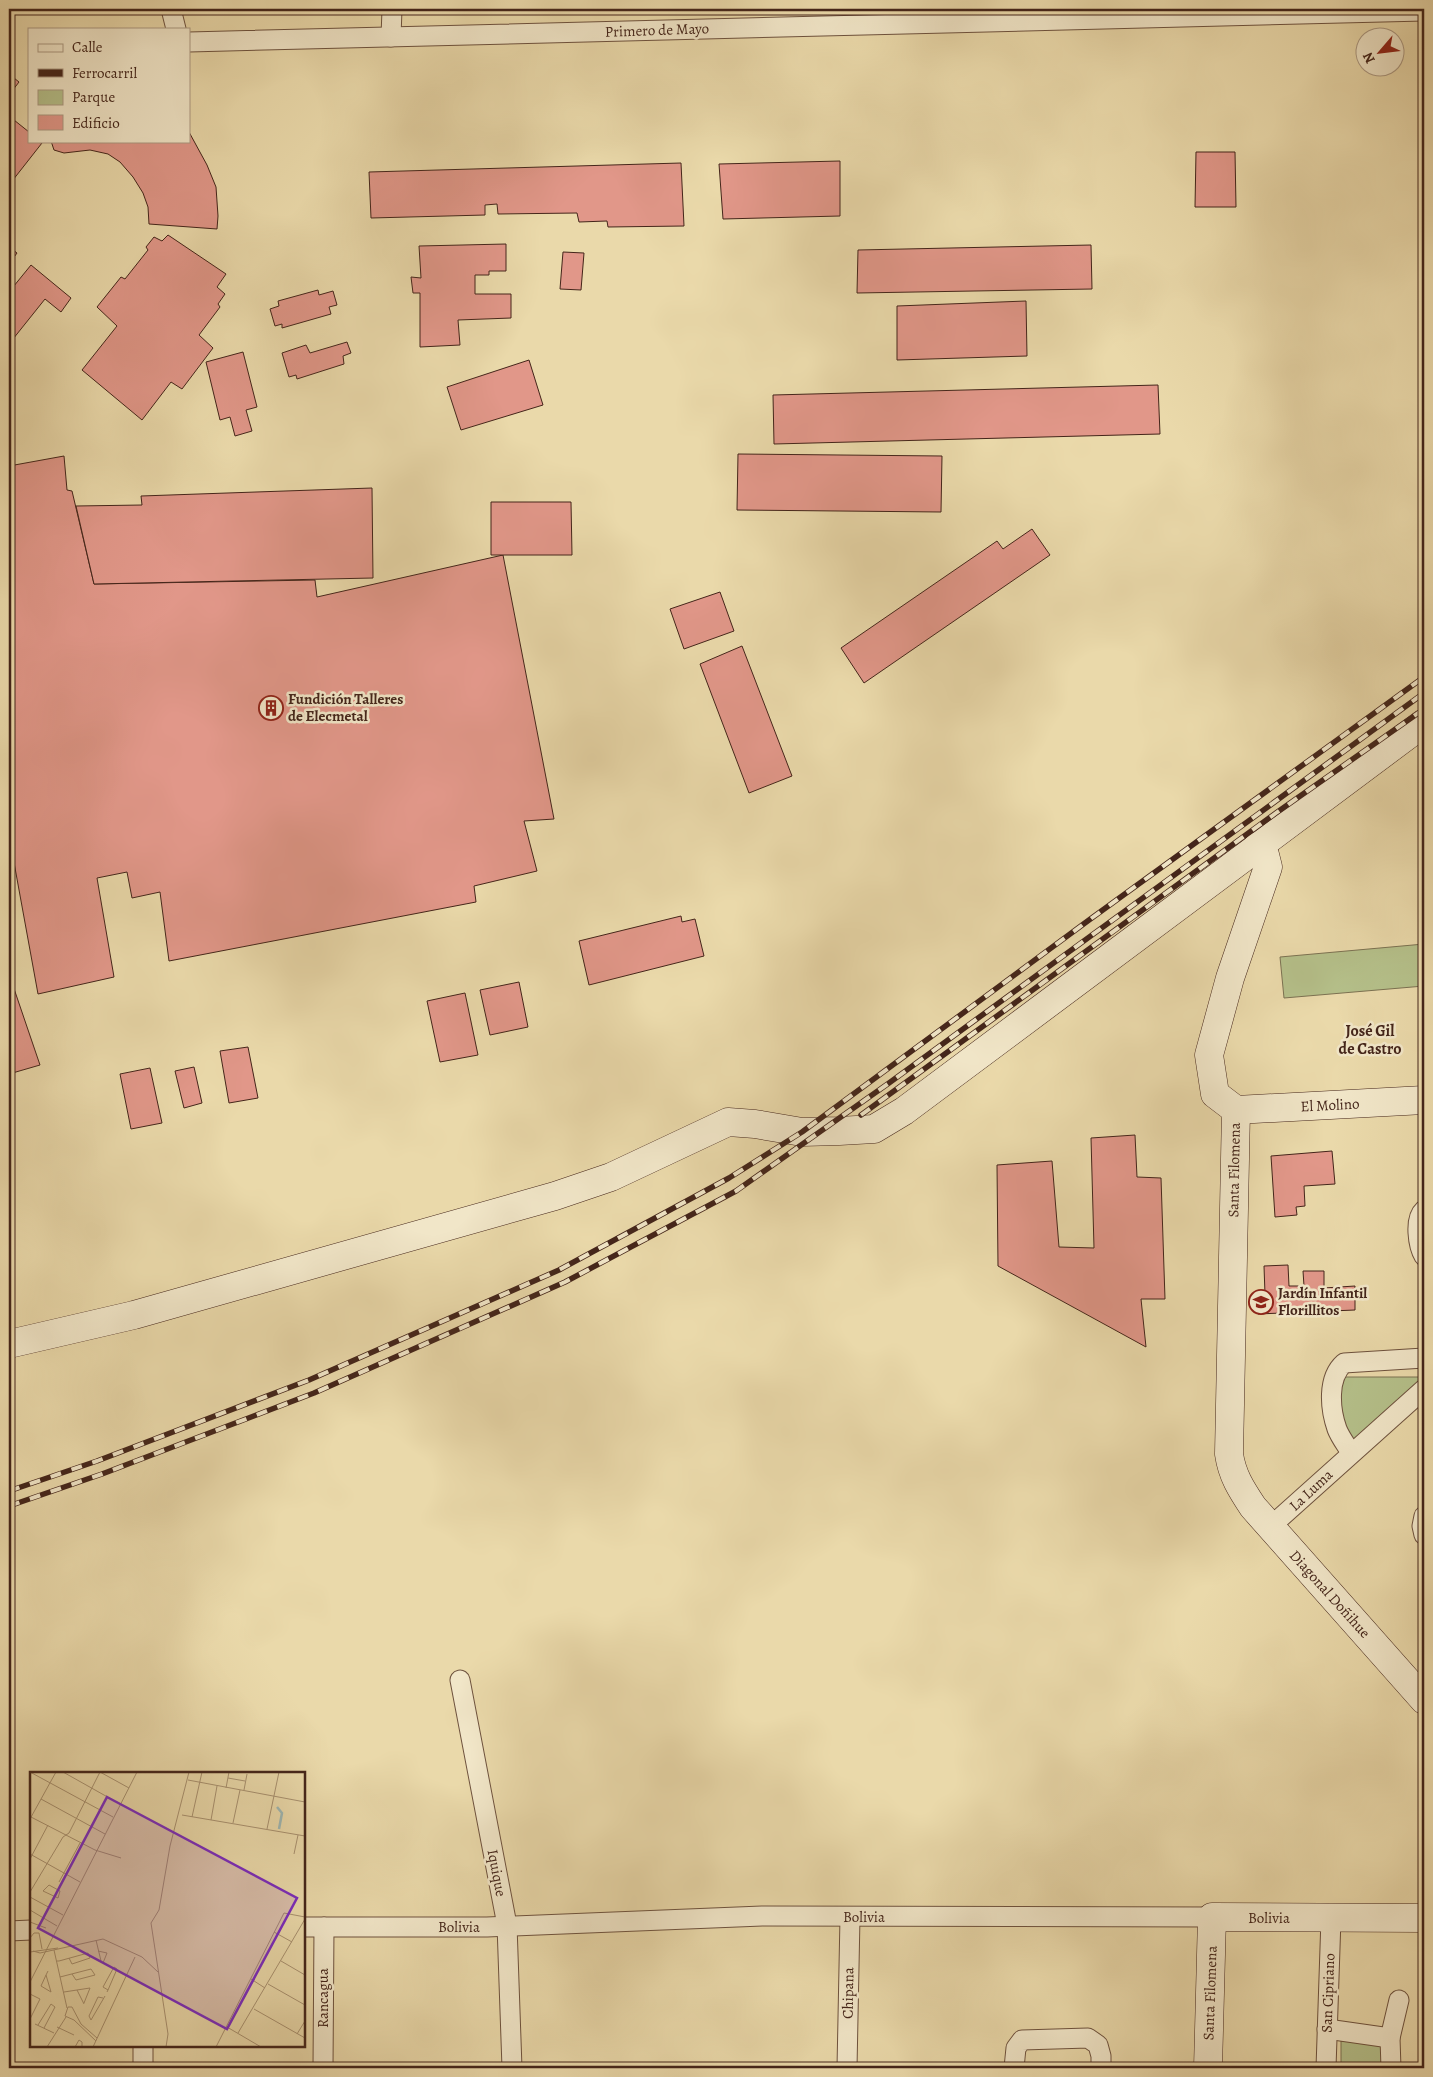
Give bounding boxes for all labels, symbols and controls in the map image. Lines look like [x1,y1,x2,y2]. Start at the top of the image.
street label: Primero de Mayo [605,18,709,42]
legend [28,28,190,142]
north arrow [1356,28,1406,78]
text: Calle [72,37,103,57]
text: N [1358,49,1380,67]
text: Ferrocarril [72,63,137,83]
text: Parque [72,87,115,107]
text: Edificio [72,113,120,133]
place label: Fundición Talleres de Elecmetal [288,689,403,726]
building icon: Fundición Talleres de Elecmetal [258,695,284,721]
district label: José Gil de Castro [1339,1020,1401,1060]
street label: El Molino [1300,1093,1360,1117]
street label: Santa Filomena [1223,1122,1245,1218]
place label: Jardín Infantil Florillitos [1278,1283,1367,1320]
school or university icon: Jardín Infantil Florillitos [1248,1289,1274,1315]
street label: La Luma [1285,1465,1337,1515]
street label: Diagonal Doñihue [1285,1546,1375,1643]
inset map [30,1772,305,2047]
street label: Iquique [483,1848,511,1899]
street label: Bolivia [843,1907,885,1927]
street label: Bolivia [1248,1908,1290,1928]
street label: Bolivia [438,1917,480,1937]
street label: Santa Filomena [1198,1945,1222,2041]
street label: San Cipriano [1317,1953,1339,2033]
street label: Chipana [838,1967,858,2019]
street label: Rancagua [313,1968,333,2028]

